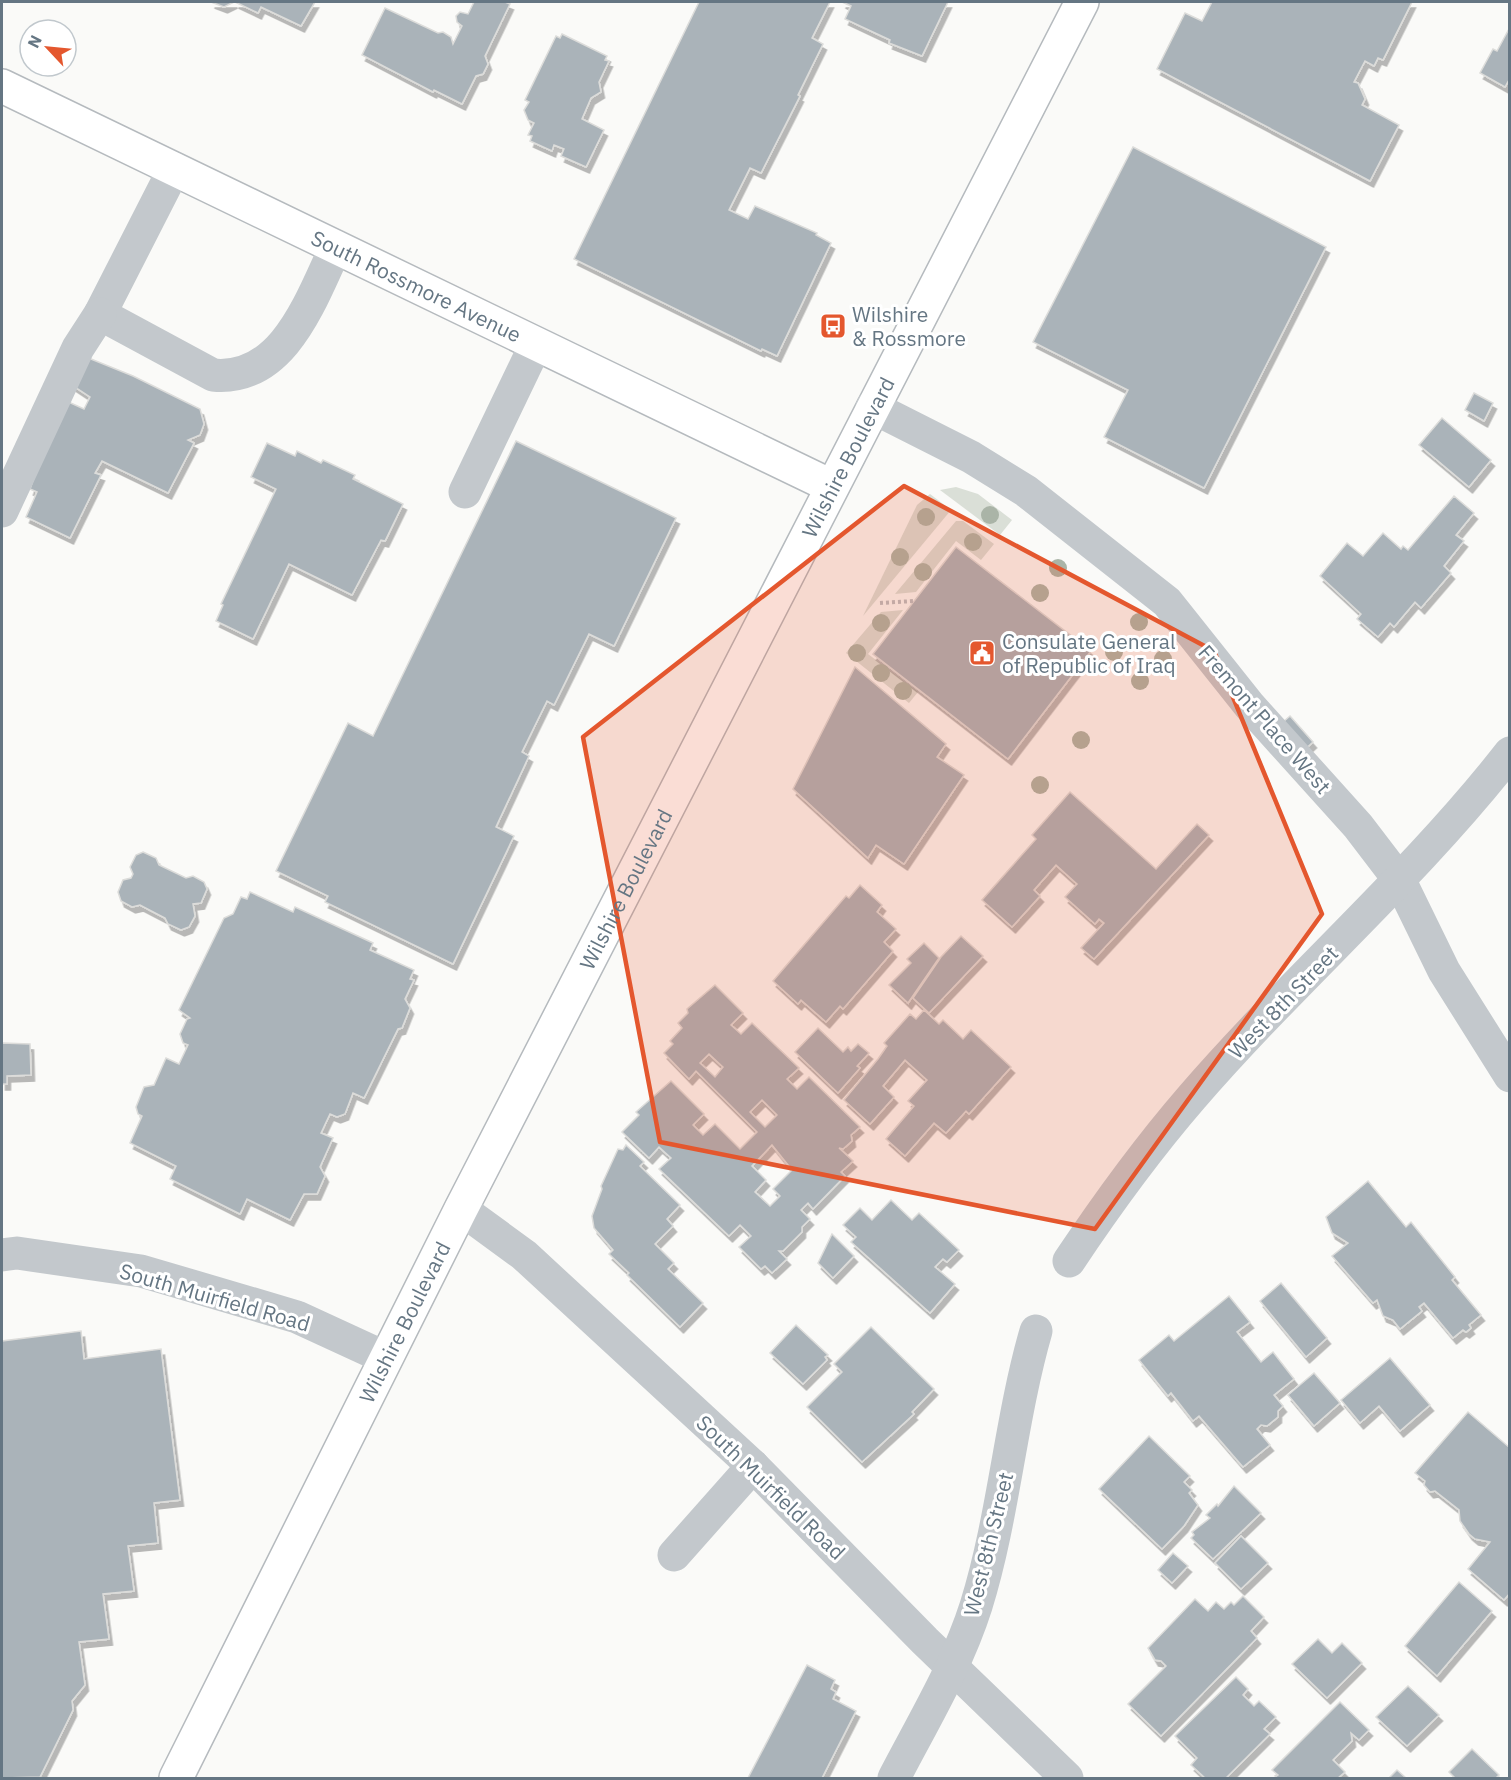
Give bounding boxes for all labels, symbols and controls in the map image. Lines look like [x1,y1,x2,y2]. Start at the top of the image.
north arrow [18,18,78,78]
text: N [23,32,46,51]
street label: South Rossmore Avenue [307,223,526,348]
place label: Wilshire & Rossmore [852,300,966,352]
bus stop icon: Wilshire & Rossmore [818,311,848,341]
street label: Wilshire Boulevard [795,372,901,542]
place label: Consulate General of Republic of Iraq [1002,627,1176,679]
public building icon: Consulate General of Republic of Iraq [967,638,997,668]
street label: Fremont Place West [1193,639,1337,799]
street label: Wilshire Boulevard [573,804,678,974]
street label: West 8th Street [1222,939,1344,1065]
street label: Wilshire Boulevard [352,1237,457,1407]
street label: South Muirfield Road [117,1256,313,1338]
street label: South Muirfield Road [691,1409,851,1565]
street label: West 8th Street [957,1469,1019,1619]

